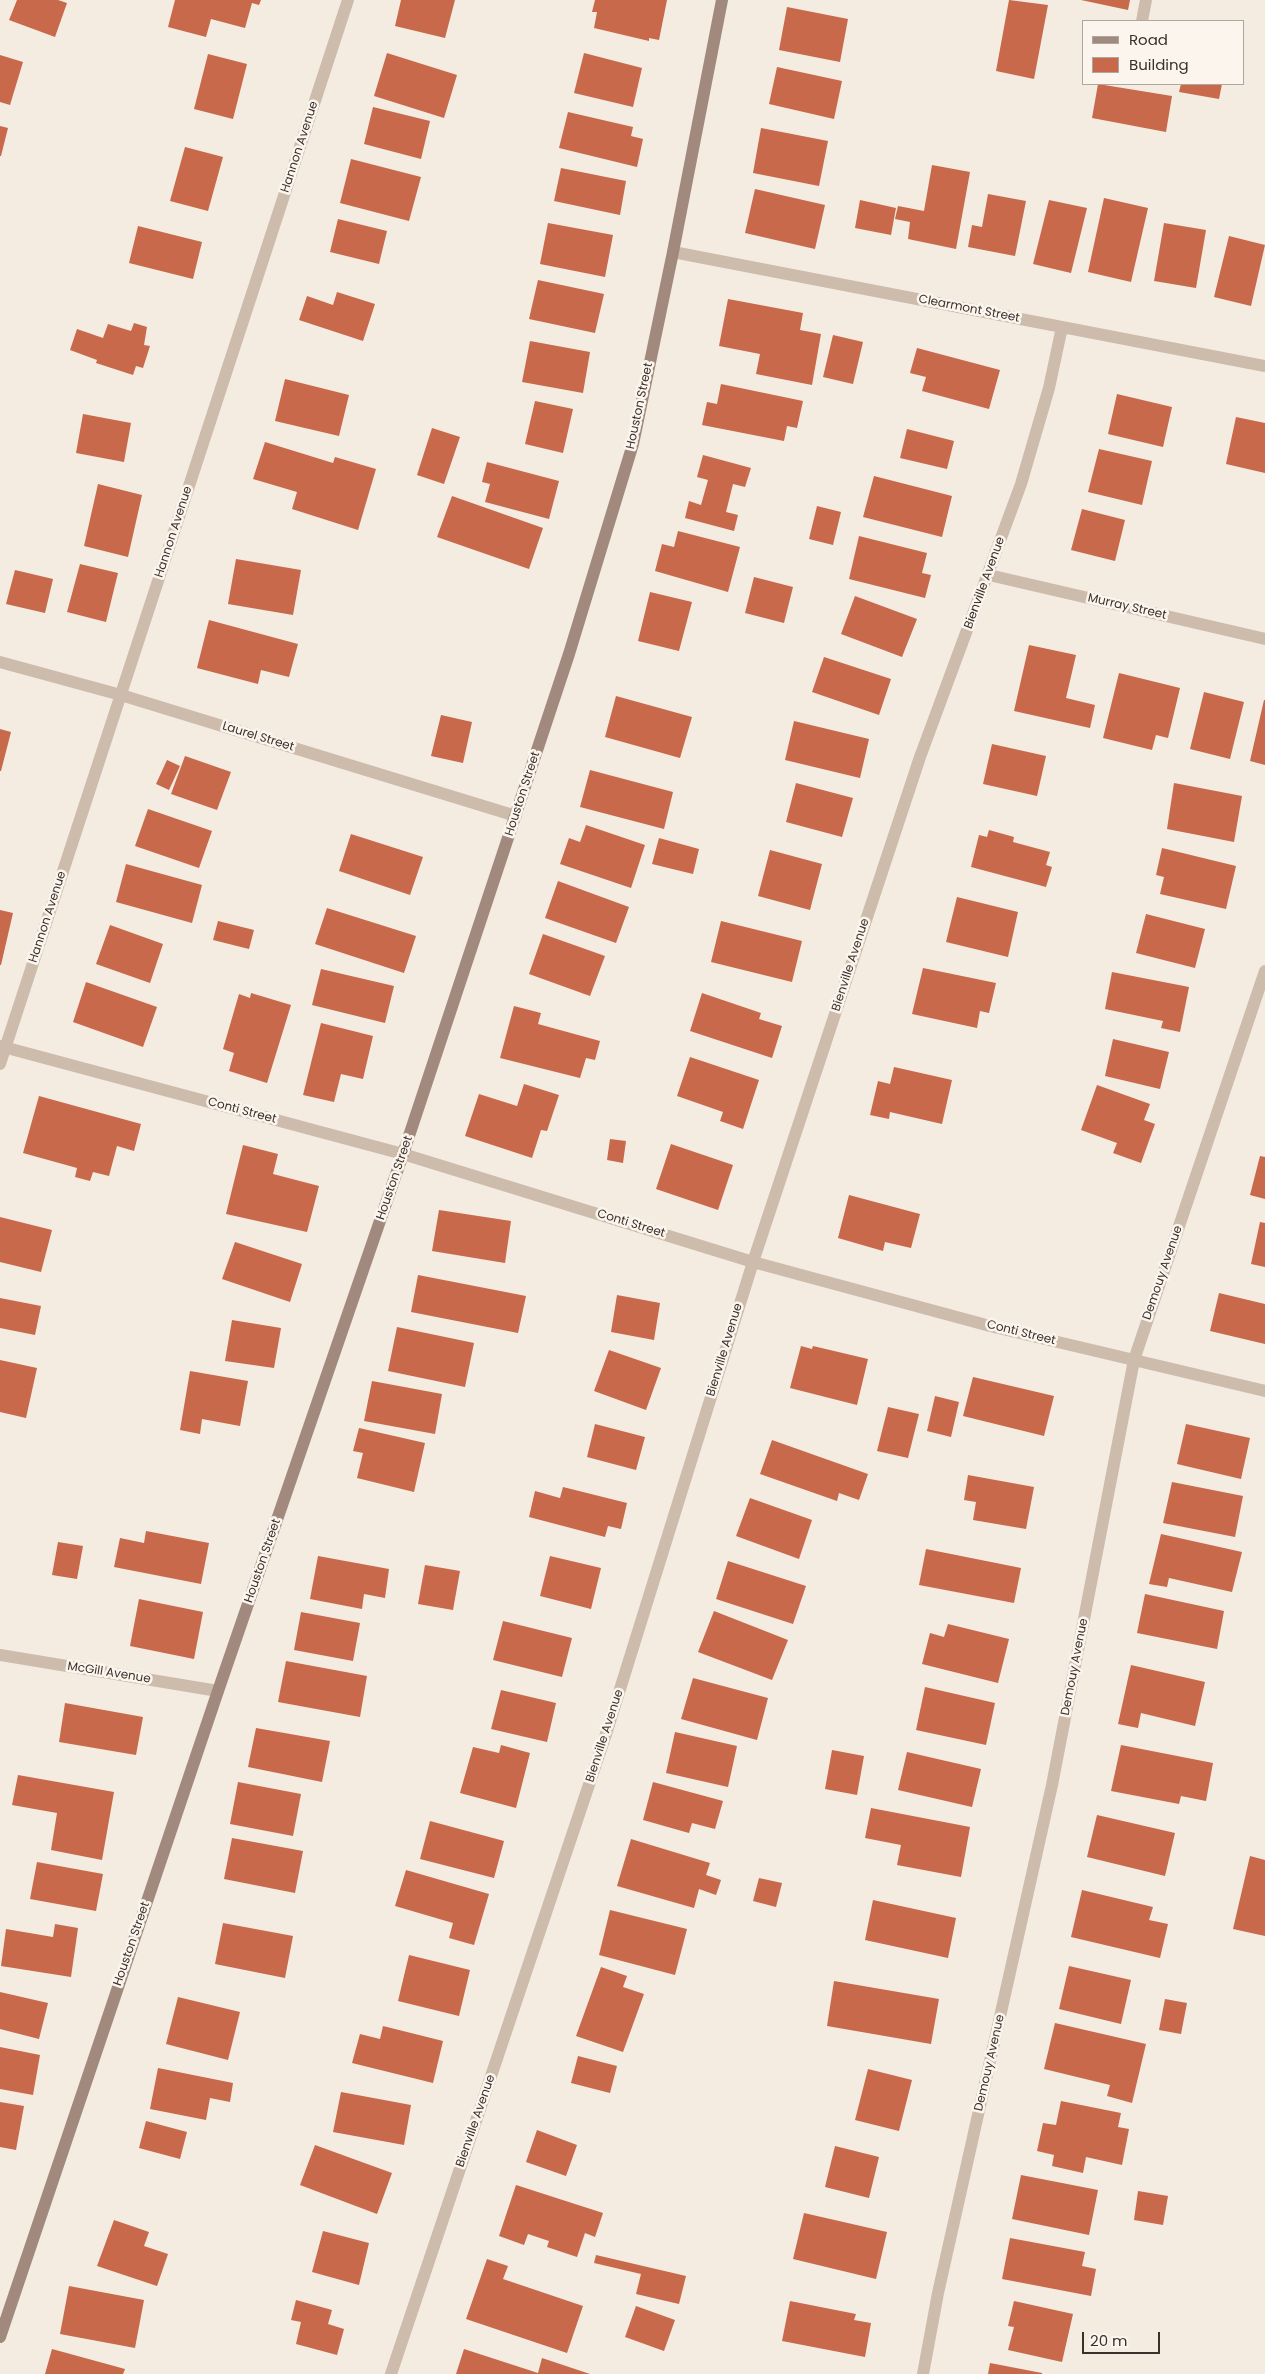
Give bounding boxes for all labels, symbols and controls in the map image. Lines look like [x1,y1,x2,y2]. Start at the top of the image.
legend [1082,20,1245,85]
text: Road [1129,29,1168,50]
text: Building [1129,54,1189,75]
street label: Hannon Avenue [278,99,322,195]
street label: Clearmont Street [917,292,1021,326]
street label: Houston Street [624,361,656,451]
street label: Hannon Avenue [152,484,196,580]
street label: Bienville Avenue [962,535,1008,631]
street label: Murray Street [1086,591,1168,623]
street label: Laurel Street [220,719,296,755]
street label: Houston Street [503,750,543,838]
street label: Hannon Avenue [26,869,70,965]
street label: Bienville Avenue [829,917,873,1013]
street label: Conti Street [206,1095,278,1127]
street label: Houston Street [374,1134,416,1222]
street label: Conti Street [595,1207,667,1241]
street label: Demouy Avenue [1140,1224,1186,1322]
street label: Bienville Avenue [704,1302,746,1398]
street label: Conti Street [985,1318,1057,1348]
street label: Houston Street [242,1517,284,1605]
street label: Demouy Avenue [1059,1617,1091,1717]
street label: McGill Avenue [66,1659,152,1687]
street label: Bienville Avenue [583,1688,627,1784]
street label: Houston Street [111,1900,153,1988]
street label: Demouy Avenue [972,2013,1008,2113]
street label: Bienville Avenue [453,2073,499,2169]
scale bar [1085,2322,1162,2354]
text: 20 m [1090,2330,1128,2351]

